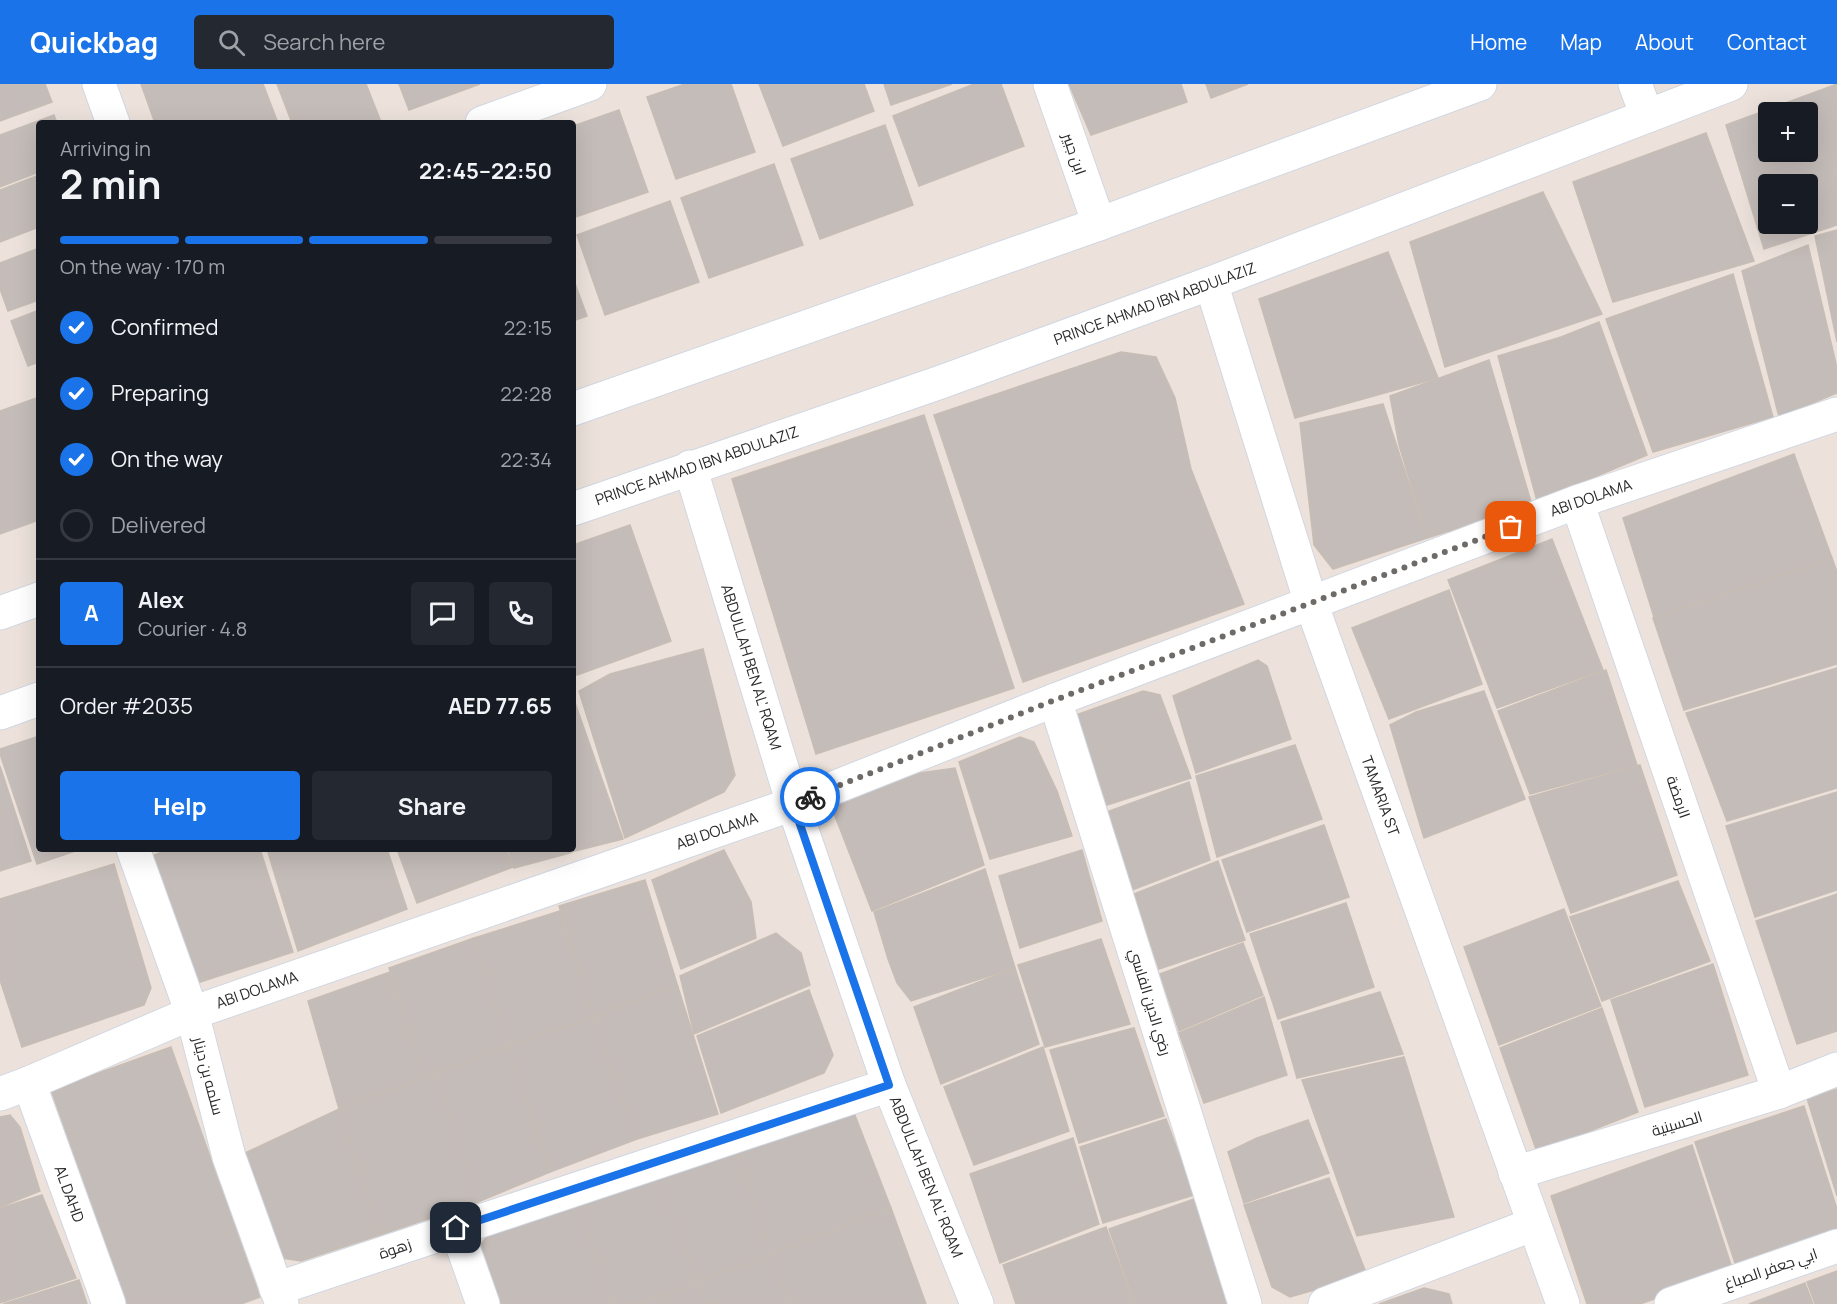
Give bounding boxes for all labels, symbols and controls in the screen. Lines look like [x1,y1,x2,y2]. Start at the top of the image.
search box [194,15,614,69]
text: Quickbag [30,23,158,61]
icon: search [215,26,248,59]
text: Search here [263,27,385,57]
text: Home [1470,28,1527,56]
text: Map [1560,28,1602,56]
text: About [1635,28,1694,56]
text: Contact [1727,28,1807,56]
map controls [1758,102,1818,234]
button: + [1758,102,1818,162]
street label: ابن جبير [1057,129,1091,178]
text: Arriving in [60,135,151,162]
text: 22:45–22:50 [419,156,552,186]
text: 2 min [60,157,161,211]
button: − [1758,174,1818,234]
text: On the way · 170 m [60,253,225,280]
street label: PRINCE AHMAD IBN ABDULAZIZ [1051,257,1259,350]
icon: check [60,311,93,344]
text: Confirmed [111,312,219,342]
text: 22:15 [504,314,552,341]
icon: check [60,377,93,410]
text: Preparing [111,378,209,408]
text: 22:28 [500,380,552,407]
street label: PRINCE AHMAD IBN ABDULAZIZ [592,421,801,510]
icon: check [60,443,93,476]
text: On the way [111,444,223,474]
text: 22:34 [500,446,552,473]
street label: ABI DOLAMA [1547,474,1635,521]
pin [1485,501,1536,552]
text: Delivered [111,510,206,540]
icon: bag [1494,510,1527,543]
street label: ABDULLAH BEN AL' RQAM [716,581,787,752]
button: chat [411,582,474,645]
button: phone [489,582,552,645]
text: Alex [138,585,184,615]
text: A [84,598,99,628]
text: Courier · 4.8 [138,615,247,642]
text: Order #2035 [60,691,193,721]
text: AED 77.65 [448,691,552,721]
street label: TAMARIA ST [1356,753,1405,839]
courier [780,767,840,827]
button: Help [60,771,300,840]
button: Share [312,771,552,840]
street label: الرمضة [1661,773,1696,821]
icon: bike [794,781,827,814]
street label: ABI DOLAMA [673,807,761,854]
street label: رضي الدين الفاسي [1122,946,1177,1059]
street label: ABI DOLAMA [213,966,301,1013]
street label: سلمه بن دينار [188,1033,229,1117]
street label: ABDULLAH BEN AL' RQAM [884,1093,968,1261]
street label: الحسينية [1649,1106,1705,1141]
street label: AL DAHD [50,1163,89,1225]
pin [430,1202,481,1253]
icon: home [439,1211,472,1244]
street label: زهوة [376,1233,414,1264]
street label: ابي جعفر الصباغ [1721,1243,1821,1296]

